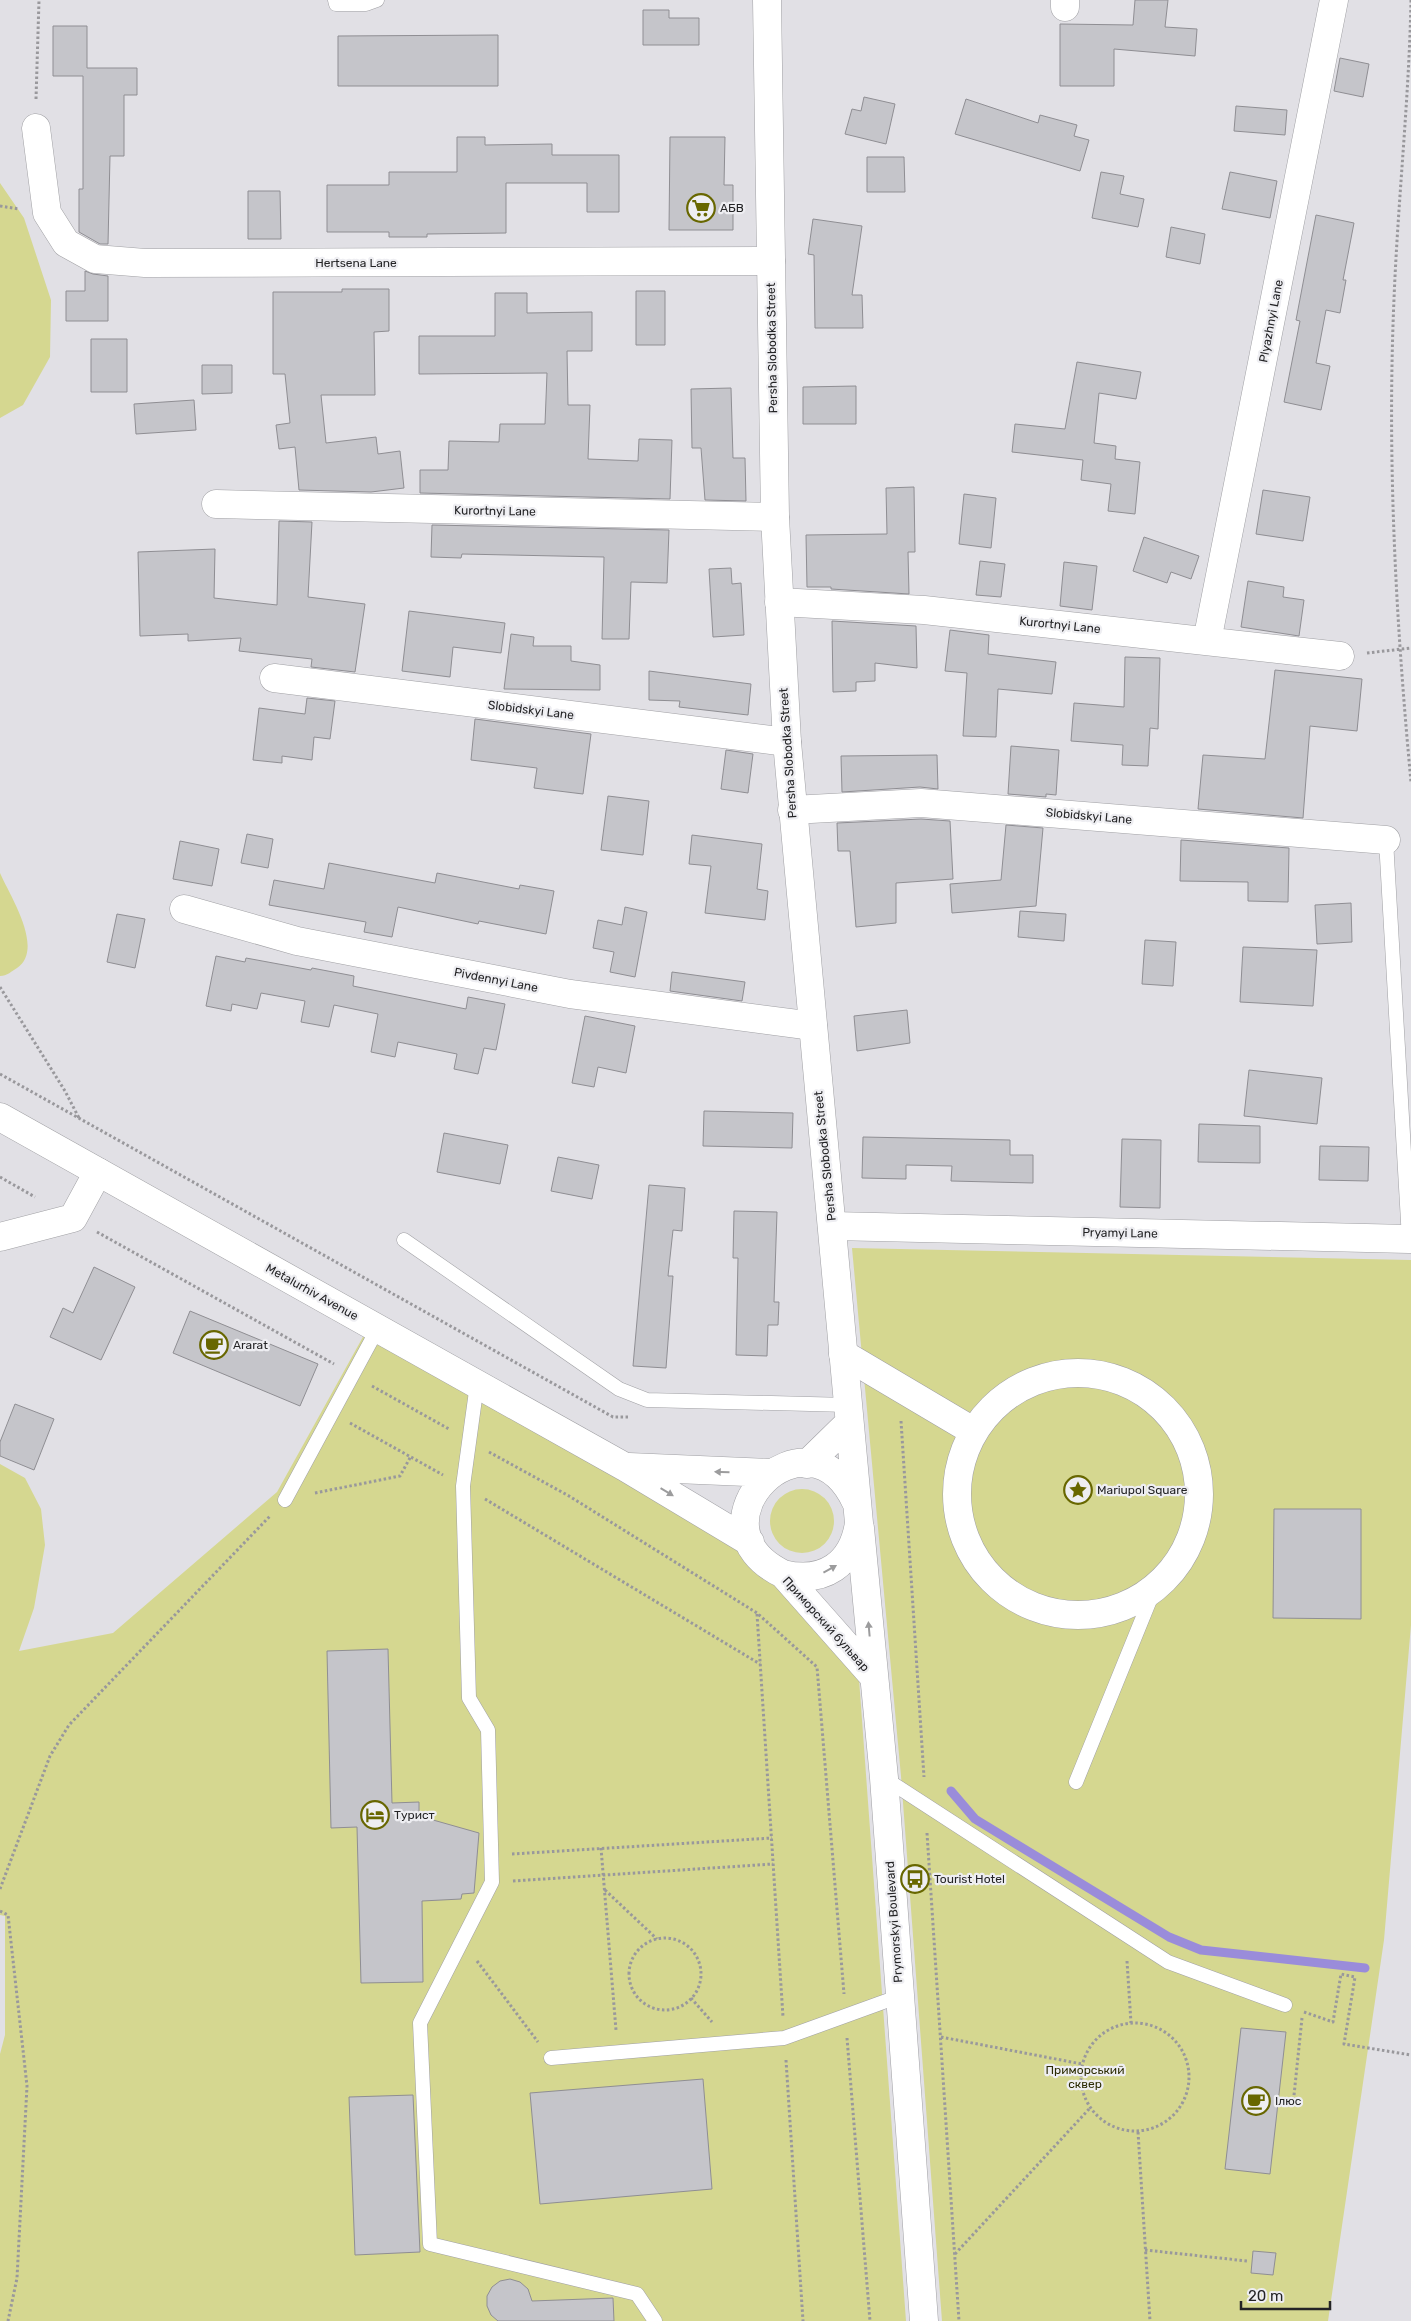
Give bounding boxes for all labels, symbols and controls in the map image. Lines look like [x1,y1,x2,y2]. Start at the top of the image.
supermarket icon: АБВ [686,193,716,223]
place label: АБВ [720,201,744,215]
street label: Hertsena Lane [315,256,397,270]
street label: Plyazhnyi Lane [1256,278,1286,364]
street label: Persha Slobodka Street [764,282,780,413]
street label: Kurortnyi Lane [454,503,536,519]
street label: Kurortnyi Lane [1019,614,1102,636]
street label: Persha Slobodka Street [776,687,800,819]
street label: Slobidskyi Lane [487,698,575,722]
street label: Slobidskyi Lane [1045,805,1133,827]
street label: Pivdennyi Lane [453,965,539,995]
street label: Persha Slobodka Street [811,1090,839,1222]
street label: Pryamyi Lane [1082,1225,1158,1241]
street label: Metalurhiv Avenue [263,1261,361,1323]
cafe icon: Ararat [199,1330,229,1360]
place label: Ararat [233,1338,268,1352]
one-way arrow [714,1468,730,1476]
place icon: Mariupol Square [1063,1475,1093,1505]
place label: Mariupol Square [1097,1483,1188,1497]
one-way arrow [660,1487,673,1496]
one-way arrow [823,1565,836,1574]
street label: Приморский бульвар [780,1574,872,1674]
one-way arrow [865,1620,873,1636]
hotel icon: Турист [360,1800,390,1830]
place label: Турист [394,1808,435,1822]
street label: Prymorskyi Boulevard [883,1861,905,1983]
bus stop icon: Tourist Hotel [900,1864,930,1894]
place label: Tourist Hotel [934,1872,1005,1886]
park label: Приморський сквер [1046,2063,1124,2091]
cafe icon: Ілюс [1241,2086,1271,2116]
place label: Ілюс [1275,2094,1302,2108]
scale bar [1241,2278,1330,2310]
text: 20 m [1248,2287,1283,2305]

